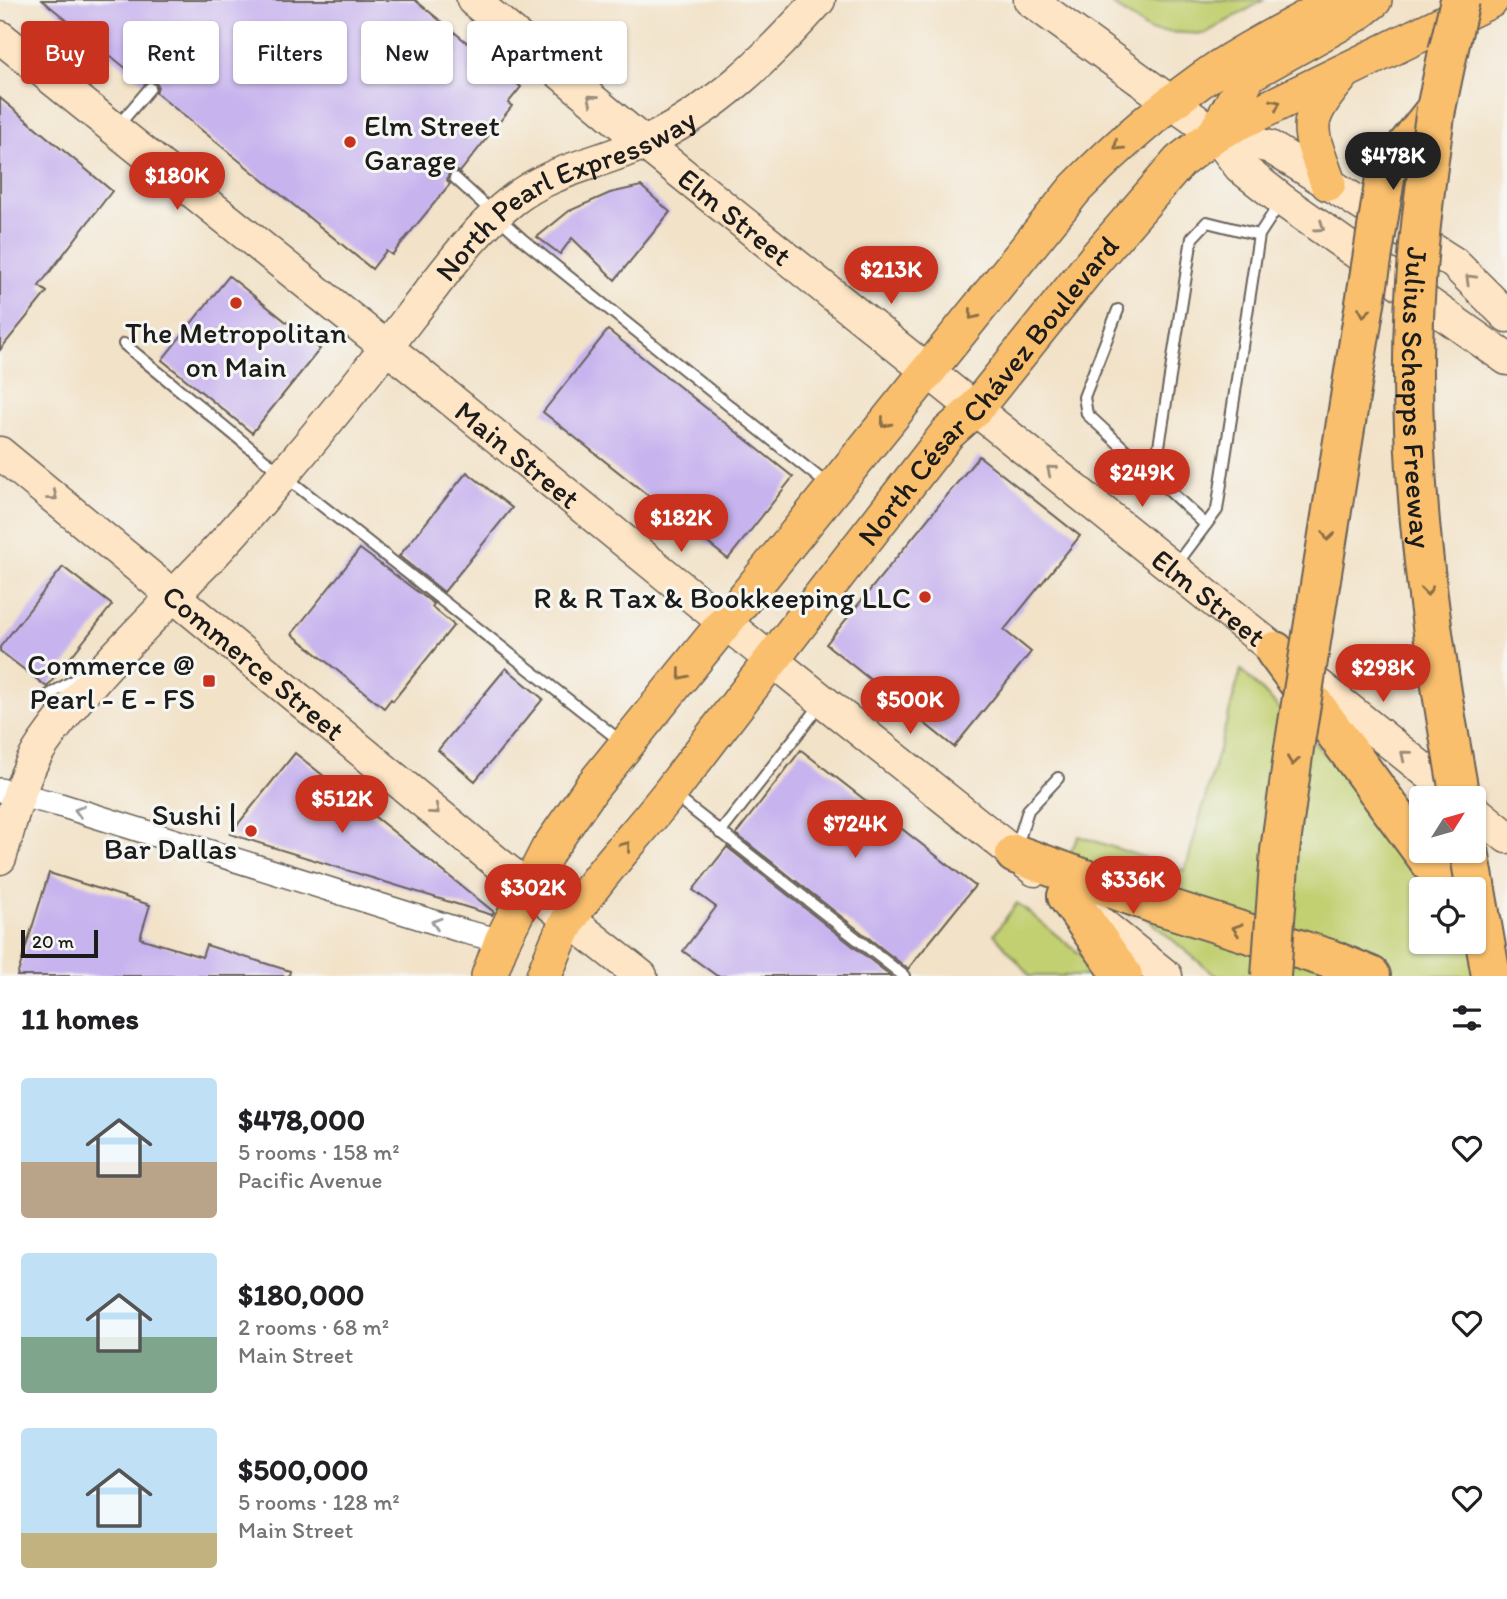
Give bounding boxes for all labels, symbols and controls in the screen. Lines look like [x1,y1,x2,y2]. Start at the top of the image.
chip: Buy [21,21,109,84]
chip: Rent [123,21,219,84]
chip: Filters [233,21,347,84]
chip: New [361,21,453,84]
chip: Apartment [467,21,627,84]
one-way arrow [588,95,601,107]
one-way arrow [1269,98,1281,112]
street label: North Pearl Expressway [426,100,703,288]
place label: Elm Street Garage [364,107,500,178]
pin: $478K [1344,132,1442,192]
marker: Elm Street Garage [342,134,358,150]
one-way arrow [1113,138,1126,151]
text: $478K [1361,141,1425,169]
pin: $180K [128,152,226,212]
street label: Elm Street [671,159,800,273]
text: $180K [145,161,209,189]
one-way arrow [1312,219,1325,231]
street label: North César Chávez Boulevard [849,227,1126,553]
pin: $213K [842,246,940,306]
street label: Julius Schepps Freeway [1394,246,1441,550]
text: $213K [860,255,922,283]
one-way arrow [1466,275,1479,288]
marker: The Metropolitan on Main [228,295,244,311]
one-way arrow [1356,306,1371,318]
one-way arrow [968,307,981,319]
place label: The Metropolitan on Main [125,314,347,385]
street label: Main Street [448,392,588,516]
one-way arrow [881,414,893,427]
pin: $249K [1093,449,1191,509]
text: $249K [1110,458,1174,486]
one-way arrow [1046,465,1058,478]
one-way arrow [45,488,57,501]
pin: $182K [632,494,730,554]
text: $182K [650,503,712,531]
one-way arrow [1321,531,1336,542]
street label: Elm Street [1145,540,1274,654]
street label: Commerce Street [155,576,353,748]
place label: R & R Tax & Bookkeeping LLC [533,579,911,616]
one-way arrow [1420,586,1435,597]
marker: R & R Tax & Bookkeeping LLC [917,589,933,605]
pin: $298K [1334,644,1432,704]
place label: Commerce @ Pearl - E - FS [27,646,195,717]
text: $298K [1351,653,1415,681]
one-way arrow [677,668,690,680]
marker: Commerce @ Pearl - E - FS [201,673,217,689]
pin: $500K [861,676,959,736]
text: $500K [877,685,943,713]
one-way arrow [1401,751,1413,764]
one-way arrow [1285,755,1300,767]
pin: $512K [293,776,391,835]
text: $512K [311,784,373,812]
north arrow [1409,786,1486,863]
map controls [1409,786,1486,954]
place label: Sushi | Bar Dallas [104,796,237,867]
pin: $724K [806,800,904,860]
one-way arrow [427,802,439,815]
one-way arrow [73,805,86,819]
text: $724K [823,809,887,837]
marker: Sushi | Bar Dallas [243,823,259,839]
one-way arrow [618,841,630,854]
pin: $336K [1084,856,1182,916]
pin: $302K [484,864,582,924]
text: $336K [1101,865,1165,893]
text: $302K [500,873,566,901]
button: locate [1409,877,1486,954]
one-way arrow [431,917,443,931]
one-way arrow [1232,923,1244,937]
scale bar [21,927,98,959]
text: 20 m [32,930,74,953]
icon: filters [1448,999,1486,1037]
text: 11 homes [21,1000,139,1037]
text: $478,000 [238,1101,365,1138]
icon: home [77,1106,161,1190]
icon: heart [1448,1129,1486,1167]
text: 5 rooms · 158 m² [238,1138,400,1166]
text: Pacific Avenue [238,1166,382,1194]
text: $180,000 [238,1276,365,1313]
icon: home [77,1281,161,1365]
icon: heart [1448,1304,1486,1342]
text: 2 rooms · 68 m² [238,1313,389,1341]
text: Main Street [238,1341,353,1369]
text: $500,000 [238,1451,368,1488]
icon: home [77,1456,161,1540]
icon: heart [1448,1479,1486,1517]
text: 5 rooms · 128 m² [238,1488,400,1516]
text: Main Street [238,1516,353,1544]

